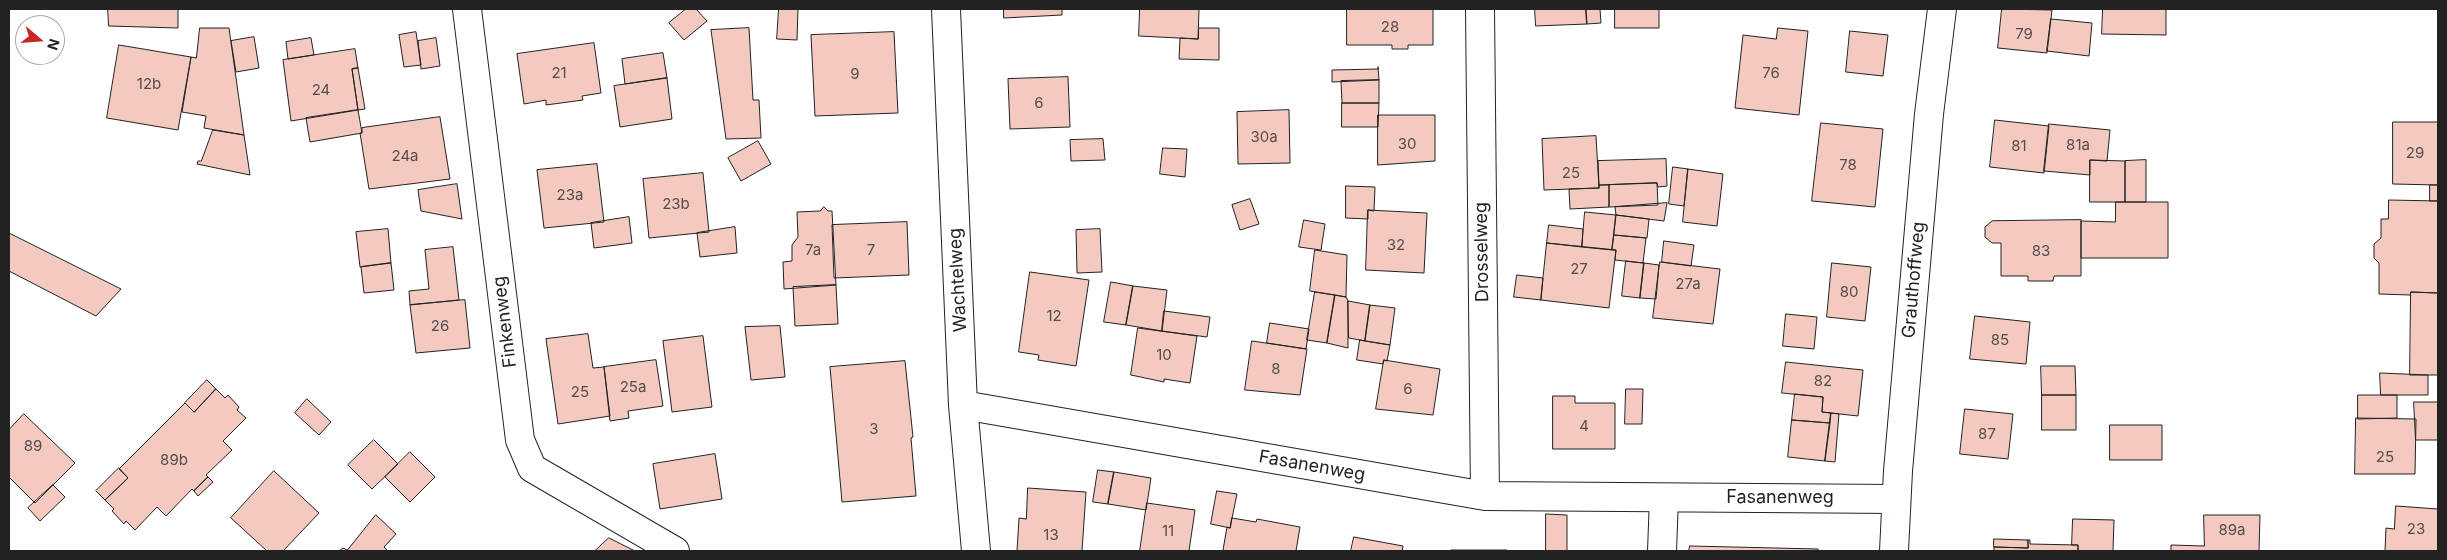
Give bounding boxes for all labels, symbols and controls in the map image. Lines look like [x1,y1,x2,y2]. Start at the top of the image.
north arrow [15,15,65,65]
house number: 28 [1381,18,1399,36]
house number: 79 [2015,25,2033,43]
text: N [44,37,64,52]
house number: 21 [551,64,567,82]
house number: 76 [1762,64,1780,82]
house number: 9 [850,65,860,83]
house number: 12b [137,75,161,93]
house number: 24 [312,81,330,99]
house number: 6 [1034,94,1044,112]
house number: 30a [1250,128,1278,146]
house number: 30 [1398,135,1416,153]
house number: 81a [2066,136,2090,154]
house number: 81 [2011,137,2027,155]
house number: 29 [2406,144,2424,162]
house number: 24a [391,147,419,165]
house number: 78 [1839,156,1857,174]
house number: 25 [1562,164,1580,182]
house number: 23a [557,186,583,204]
house number: 23b [662,195,690,213]
street label: Drosselweg [1470,202,1494,302]
street label: Grauthoffweg [1898,221,1930,339]
street label: Wachtelweg [944,227,972,333]
house number: 32 [1387,236,1405,254]
house number: 7a [805,241,821,259]
house number: 7 [867,241,875,259]
house number: 83 [2032,242,2050,260]
house number: 27 [1570,260,1588,278]
street label: Finkenweg [489,275,521,369]
house number: 27a [1675,275,1701,293]
house number: 80 [1840,283,1858,301]
house number: 12 [1046,307,1062,325]
house number: 26 [431,317,449,335]
house number: 85 [1991,331,2009,349]
house number: 10 [1156,346,1172,364]
house number: 8 [1271,360,1281,378]
house number: 82 [1814,372,1832,390]
house number: 25a [620,378,646,396]
house number: 6 [1403,380,1413,398]
house number: 25 [571,383,589,401]
house number: 4 [1579,417,1589,435]
house number: 3 [869,420,879,438]
house number: 87 [1978,425,1996,443]
house number: 89 [24,437,42,455]
street label: Fasanenweg [1257,446,1367,486]
house number: 25 [2376,448,2394,466]
house number: 89b [160,451,188,469]
street label: Fasanenweg [1726,487,1834,509]
house number: 23 [2407,520,2425,538]
house number: 89a [2218,521,2246,539]
house number: 11 [1162,522,1174,540]
house number: 13 [1043,526,1059,544]

